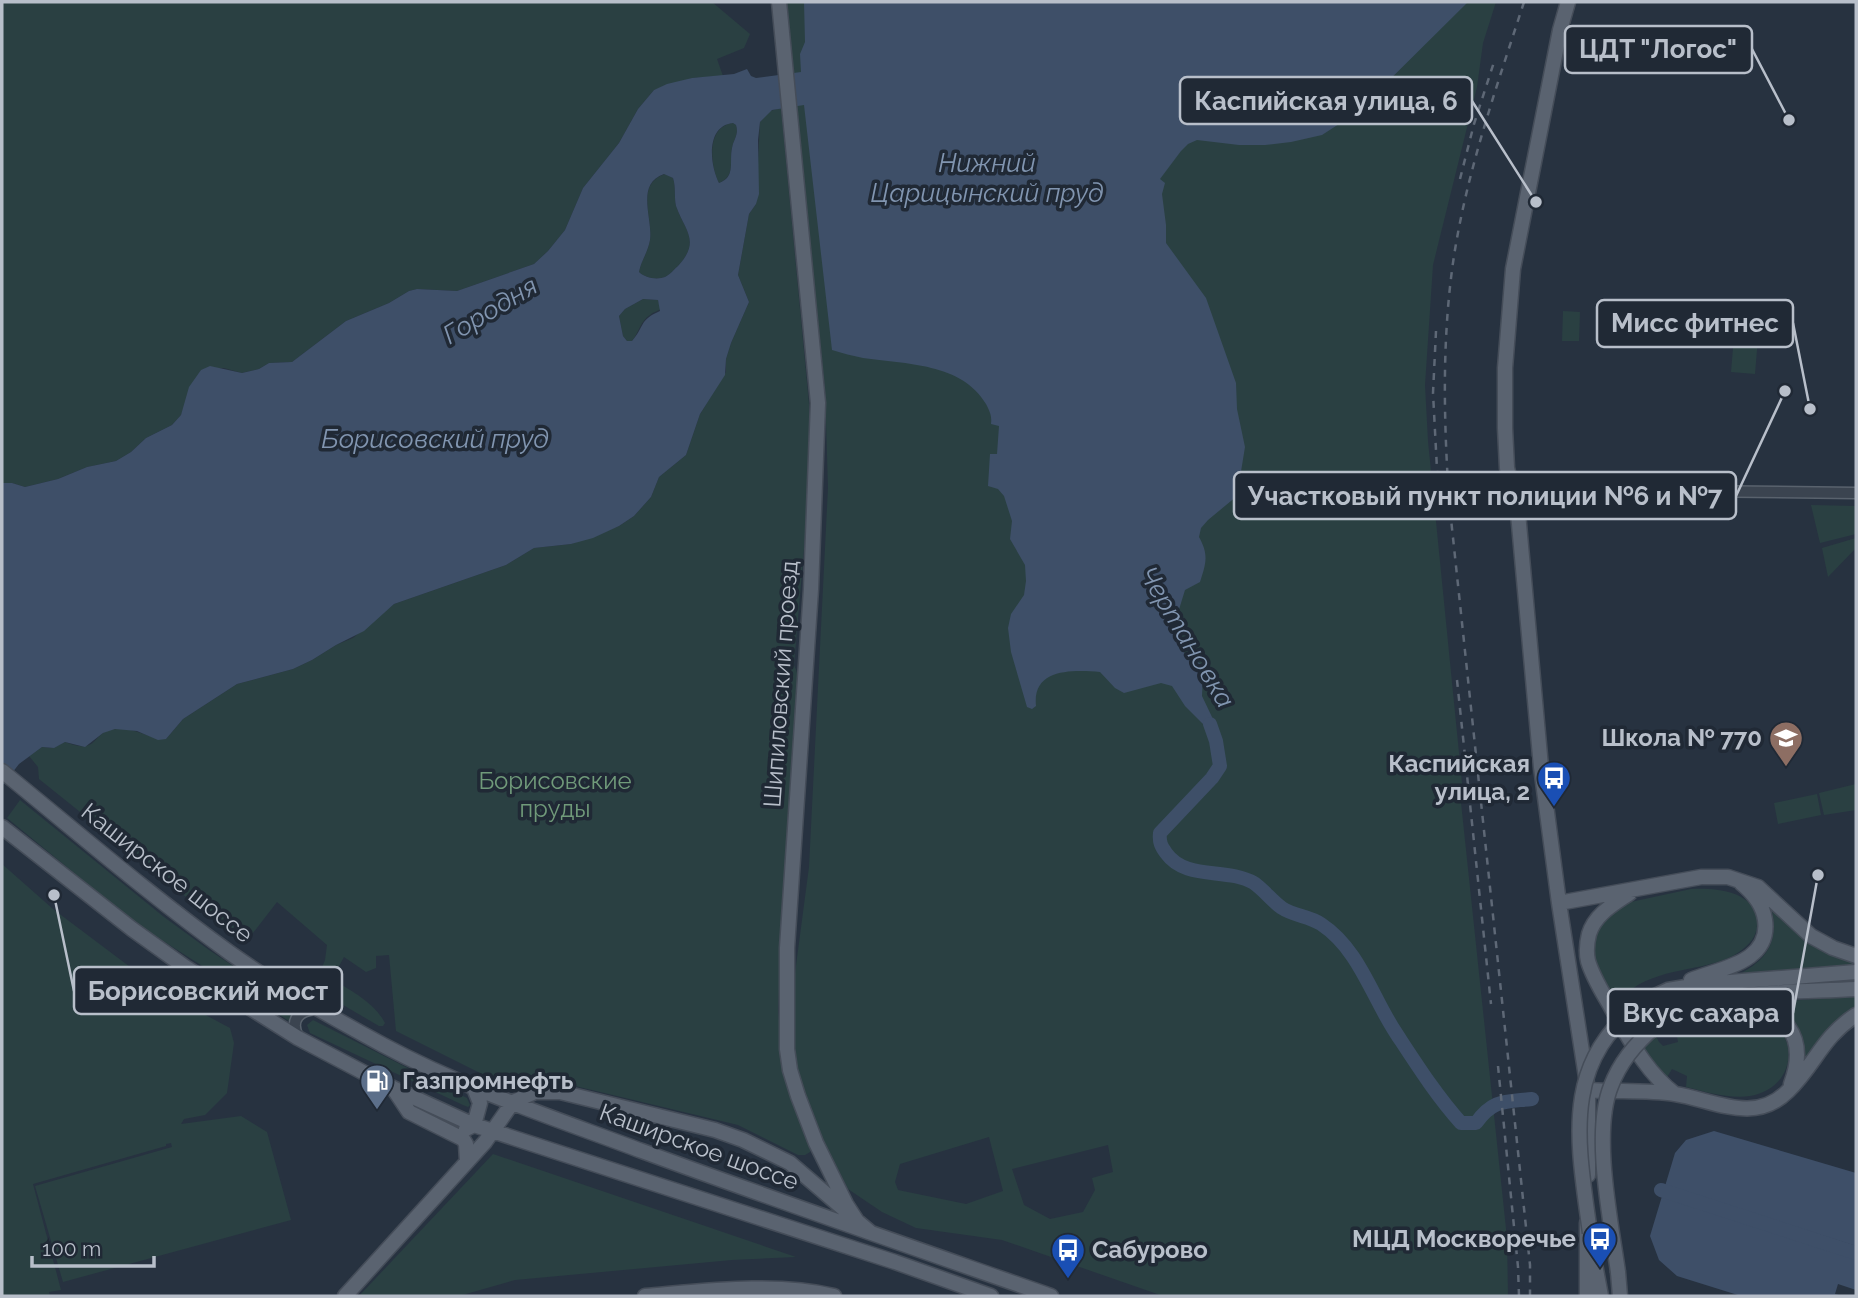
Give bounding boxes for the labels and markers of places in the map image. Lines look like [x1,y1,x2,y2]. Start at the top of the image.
callout: ЦДТ "Логос" [1565,26,1752,73]
callout: Каспийская улица, 6 [1180,77,1472,124]
callout: Мисс фитнес [1597,300,1793,347]
callout: Участковый пункт полиции №6 и №7 [1234,472,1736,519]
school or university icon: Школа № 770 [1767,719,1805,768]
place label: Школа № 770 [1601,723,1762,752]
place label: Каспийская улица, 2 [1388,749,1530,806]
bus stop icon: Каспийская улица, 2 [1535,759,1573,808]
callout: Борисовский мост [74,967,342,1014]
callout: Вкус сахара [1608,989,1793,1036]
fuel station icon: Газпромнефть [358,1062,396,1111]
place label: Газпромнефть [402,1066,574,1095]
bus stop icon: МЦД Москворечье [1581,1220,1619,1269]
place label: МЦД Москворечье [1352,1224,1576,1253]
bus stop icon: Сабурово [1049,1231,1087,1280]
place label: Сабурово [1092,1235,1208,1264]

